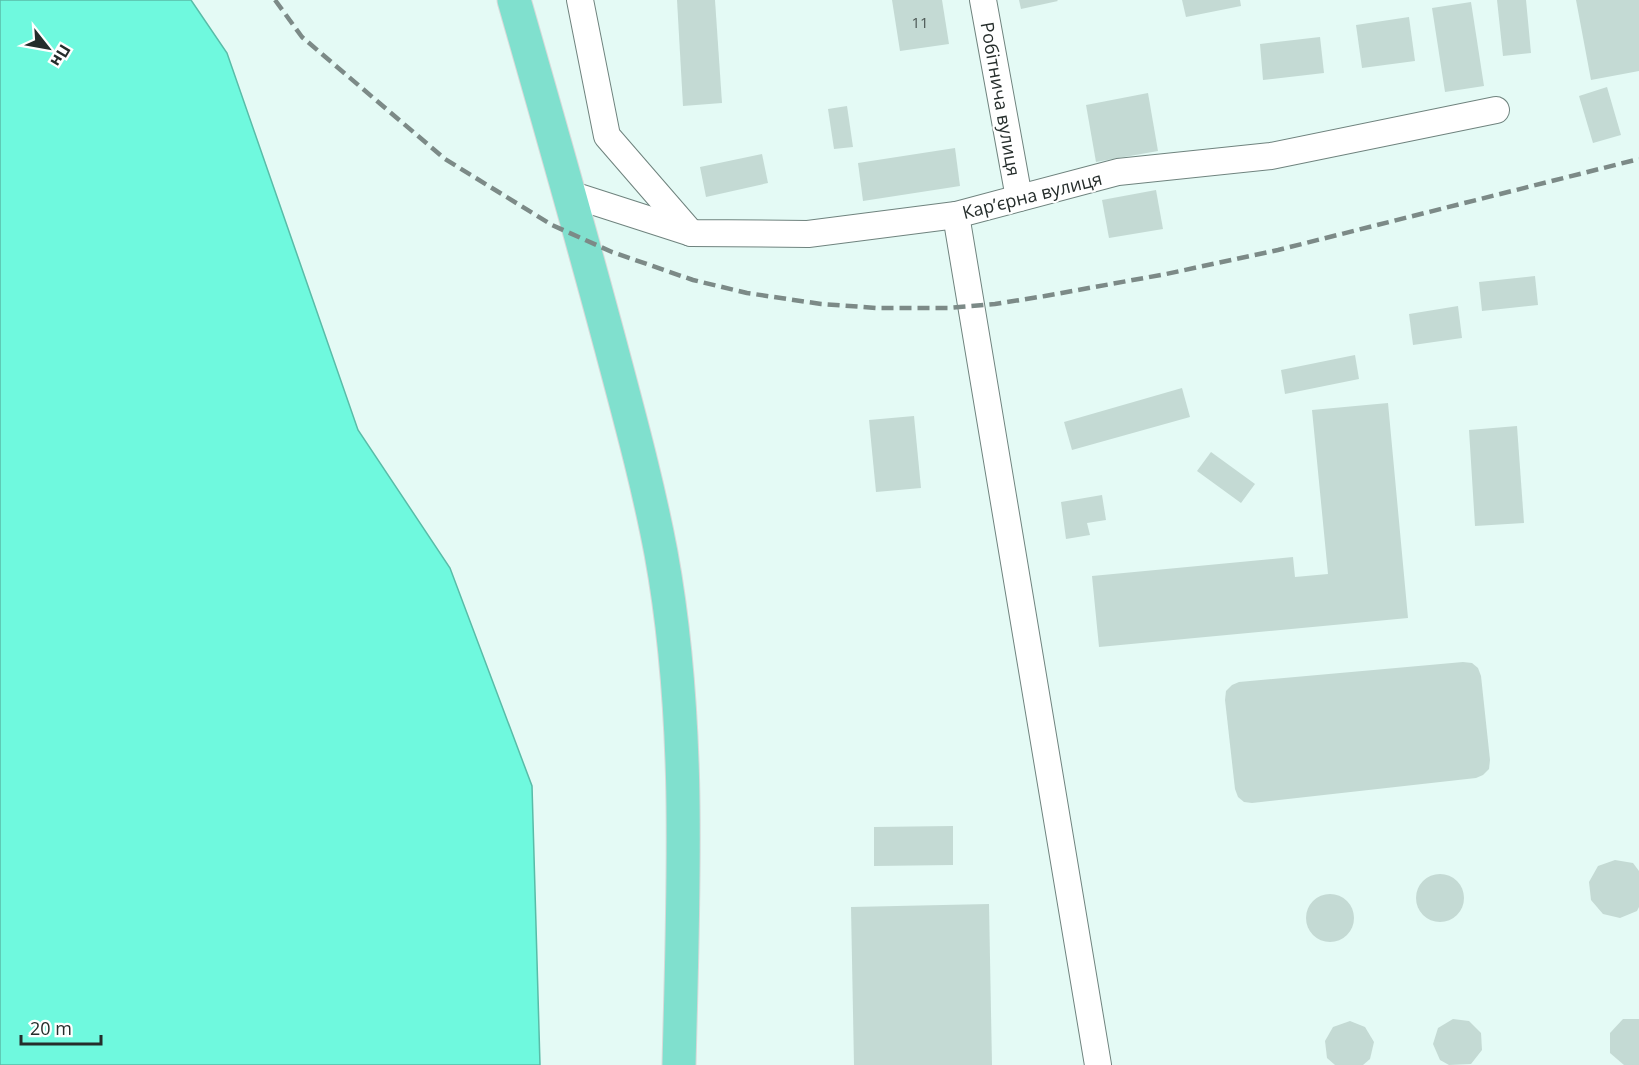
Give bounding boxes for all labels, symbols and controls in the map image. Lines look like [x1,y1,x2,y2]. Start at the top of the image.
house number: 11 [911,12,929,32]
north arrow [18,18,78,78]
street label: Робітнича вулиця [976,20,1026,178]
text: Пн [46,40,76,71]
street label: Карʼєрна вулиця [960,166,1104,224]
scale bar [21,1008,100,1046]
text: 20 m [30,1016,72,1040]

